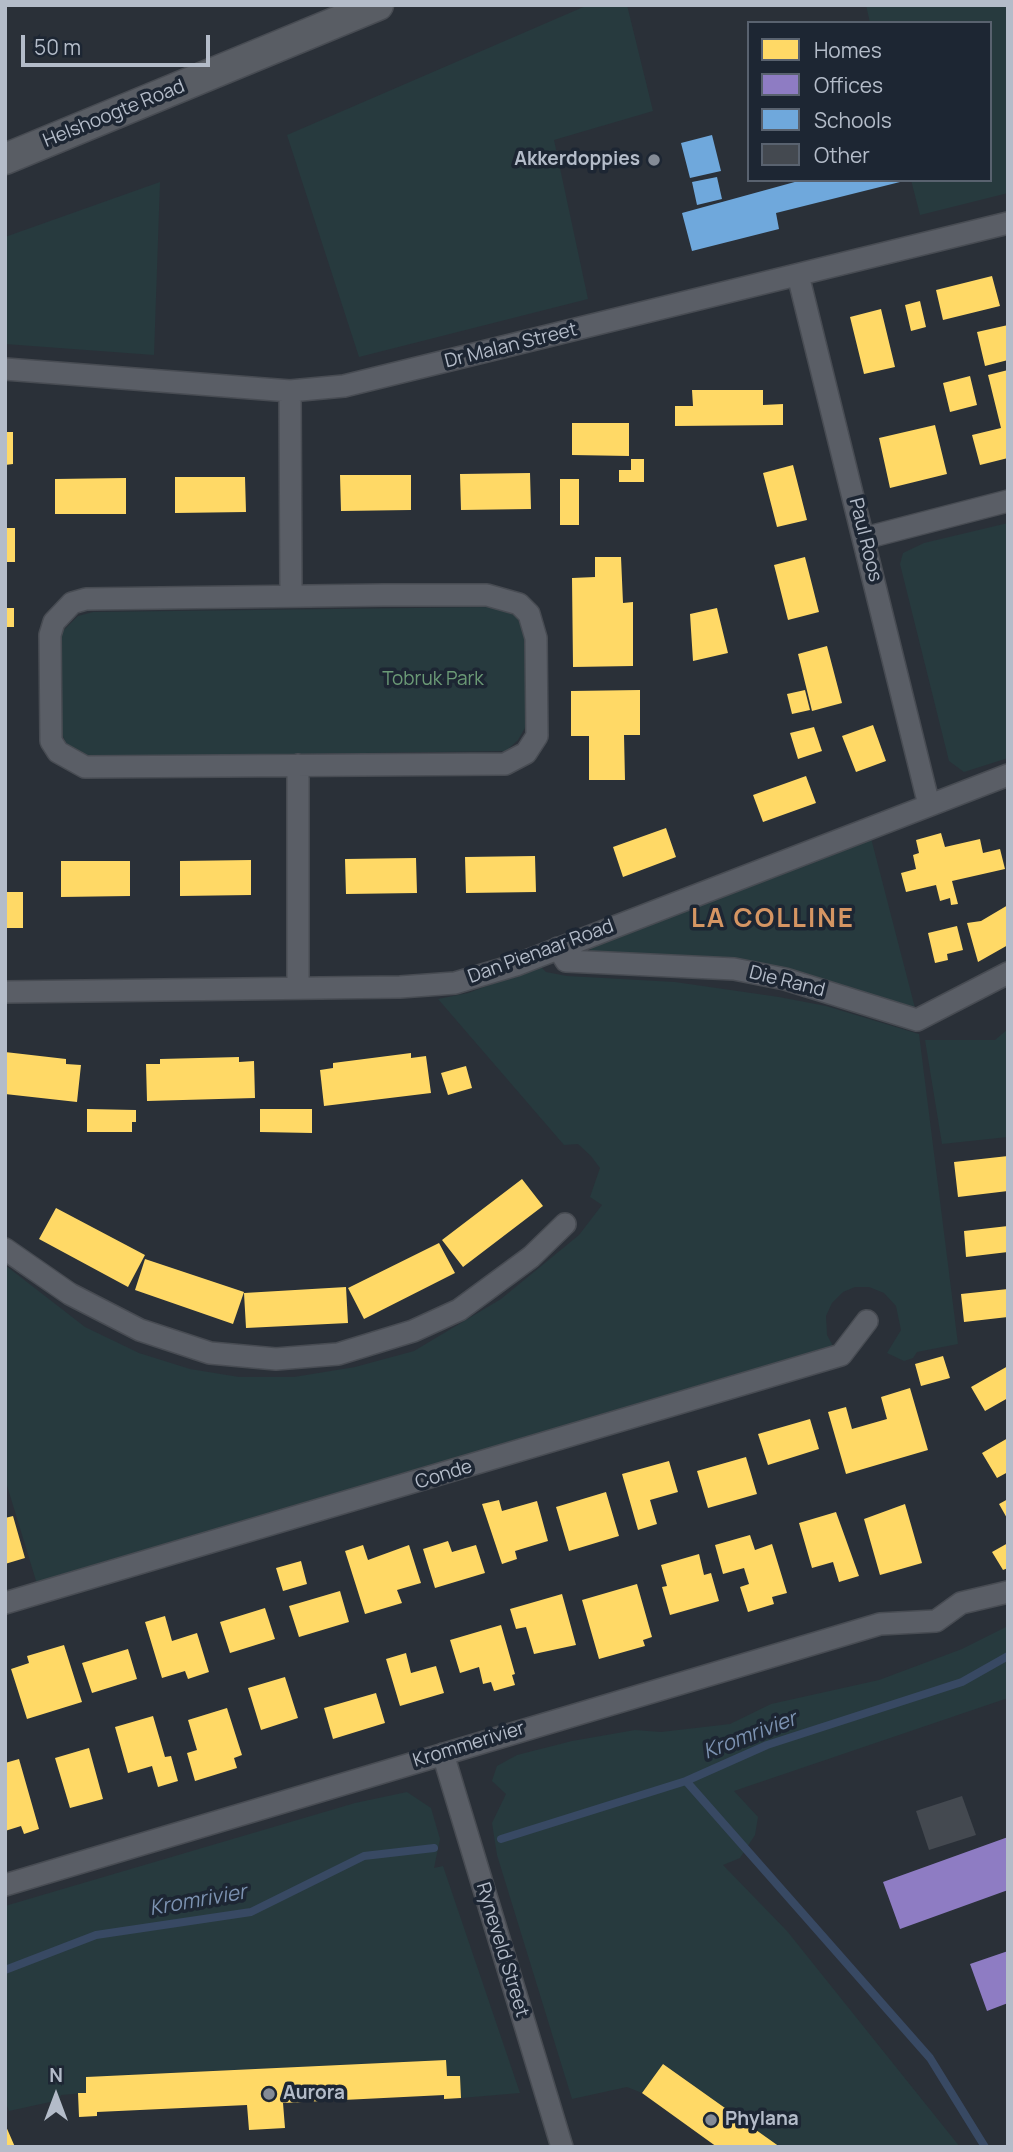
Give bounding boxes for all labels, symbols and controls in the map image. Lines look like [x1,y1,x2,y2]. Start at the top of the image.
scale bar [24,21,214,65]
legend [747,21,992,182]
text: 50 m [34,33,81,61]
text: Homes [814,36,882,64]
text: Offices [814,71,883,99]
street label: Helshoogte Road [40,75,188,153]
text: Schools [814,106,892,134]
text: Other [814,141,870,169]
place label: Akkerdoppies [514,149,640,171]
marker: Akkerdoppies [646,152,662,168]
street label: Dr Malan Street [442,319,580,373]
street label: Paul Roos [844,496,886,584]
park label: Tobruk Park [382,669,484,691]
district label: LA COLLINE [692,904,854,936]
street label: Dan Pienaar Road [465,915,617,989]
street label: Die Rand [747,962,827,1002]
street label: Conde [413,1456,475,1494]
water label: Kromrivier [700,1707,800,1765]
street label: Krommerivier [410,1717,528,1773]
water label: Kromrivier [148,1880,248,1922]
street label: Ryneveld Street [471,1880,533,2020]
north arrow [21,2061,91,2131]
text: N [49,2062,63,2088]
place label: Aurora [283,2083,345,2105]
marker: Aurora [261,2086,277,2102]
place label: Phylana [725,2109,799,2131]
marker: Phylana [703,2112,719,2128]

